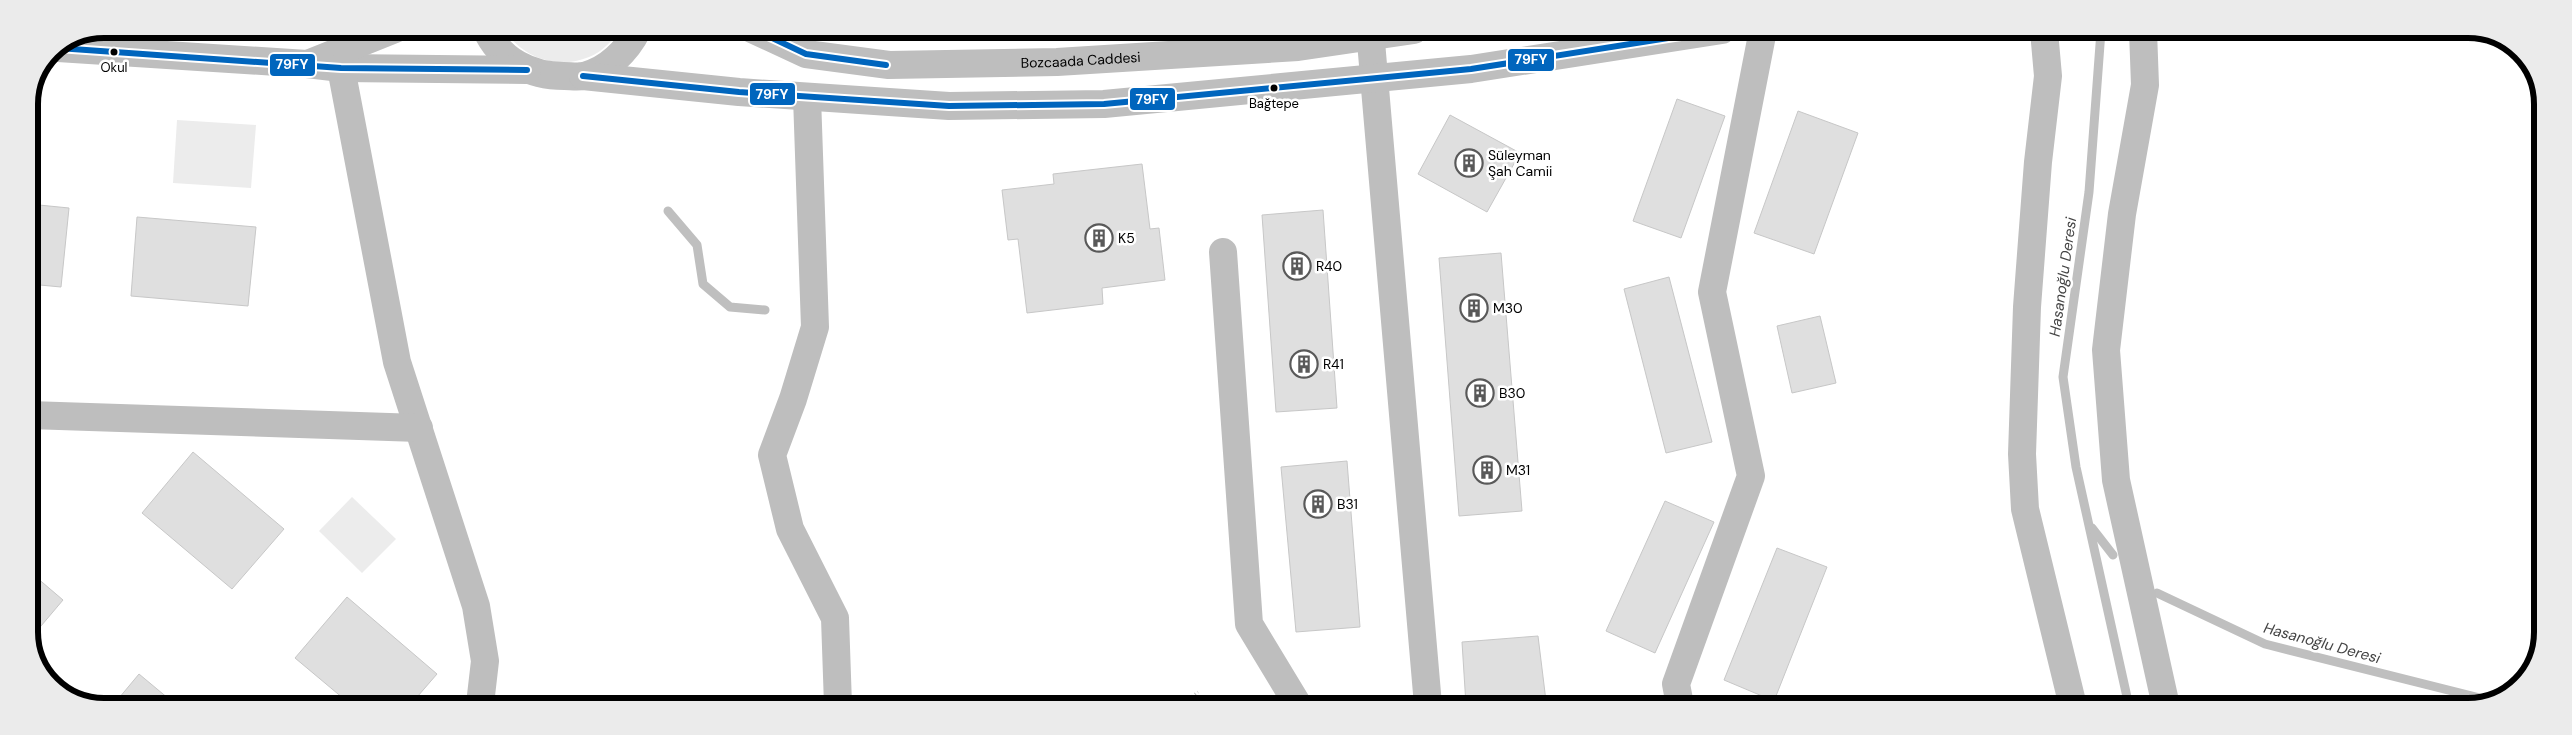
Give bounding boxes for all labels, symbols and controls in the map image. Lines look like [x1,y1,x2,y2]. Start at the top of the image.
marker: Okul [109,47,119,57]
street label: Bozcaada Caddesi [1020,48,1141,72]
line badge: 79FY [1507,48,1555,72]
text: 79FY [1515,50,1548,68]
line badge: 79FY [269,53,316,77]
text: 79FY [276,55,309,73]
place label: Okul [101,59,127,76]
line badge: 79FY [749,82,796,106]
marker: Bağtepe [1269,83,1279,93]
text: 79FY [756,85,789,103]
line badge: 79FY [1129,87,1176,111]
text: 79FY [1136,90,1169,108]
place label: Bağtepe [1249,95,1299,112]
place label: Süleyman Şah Camii [1488,146,1552,180]
building icon: Süleyman Şah Camii [1454,148,1484,178]
water label: Hasanoğlu Deresi [2045,216,2081,338]
building icon: K5 [1084,223,1114,253]
place label: K5 [1118,229,1135,247]
building icon: R40 [1282,251,1312,281]
place label: R40 [1316,257,1342,275]
building icon: M30 [1459,293,1489,323]
place label: M30 [1493,299,1523,317]
building icon: R41 [1289,349,1319,379]
place label: R41 [1323,355,1344,373]
building icon: B30 [1465,378,1495,408]
place label: B30 [1499,384,1525,402]
building icon: M31 [1472,455,1502,485]
place label: M31 [1506,461,1530,479]
building icon: B31 [1303,489,1333,519]
place label: B31 [1337,495,1358,513]
water label: Hasanoğlu Deresi [2261,618,2383,668]

